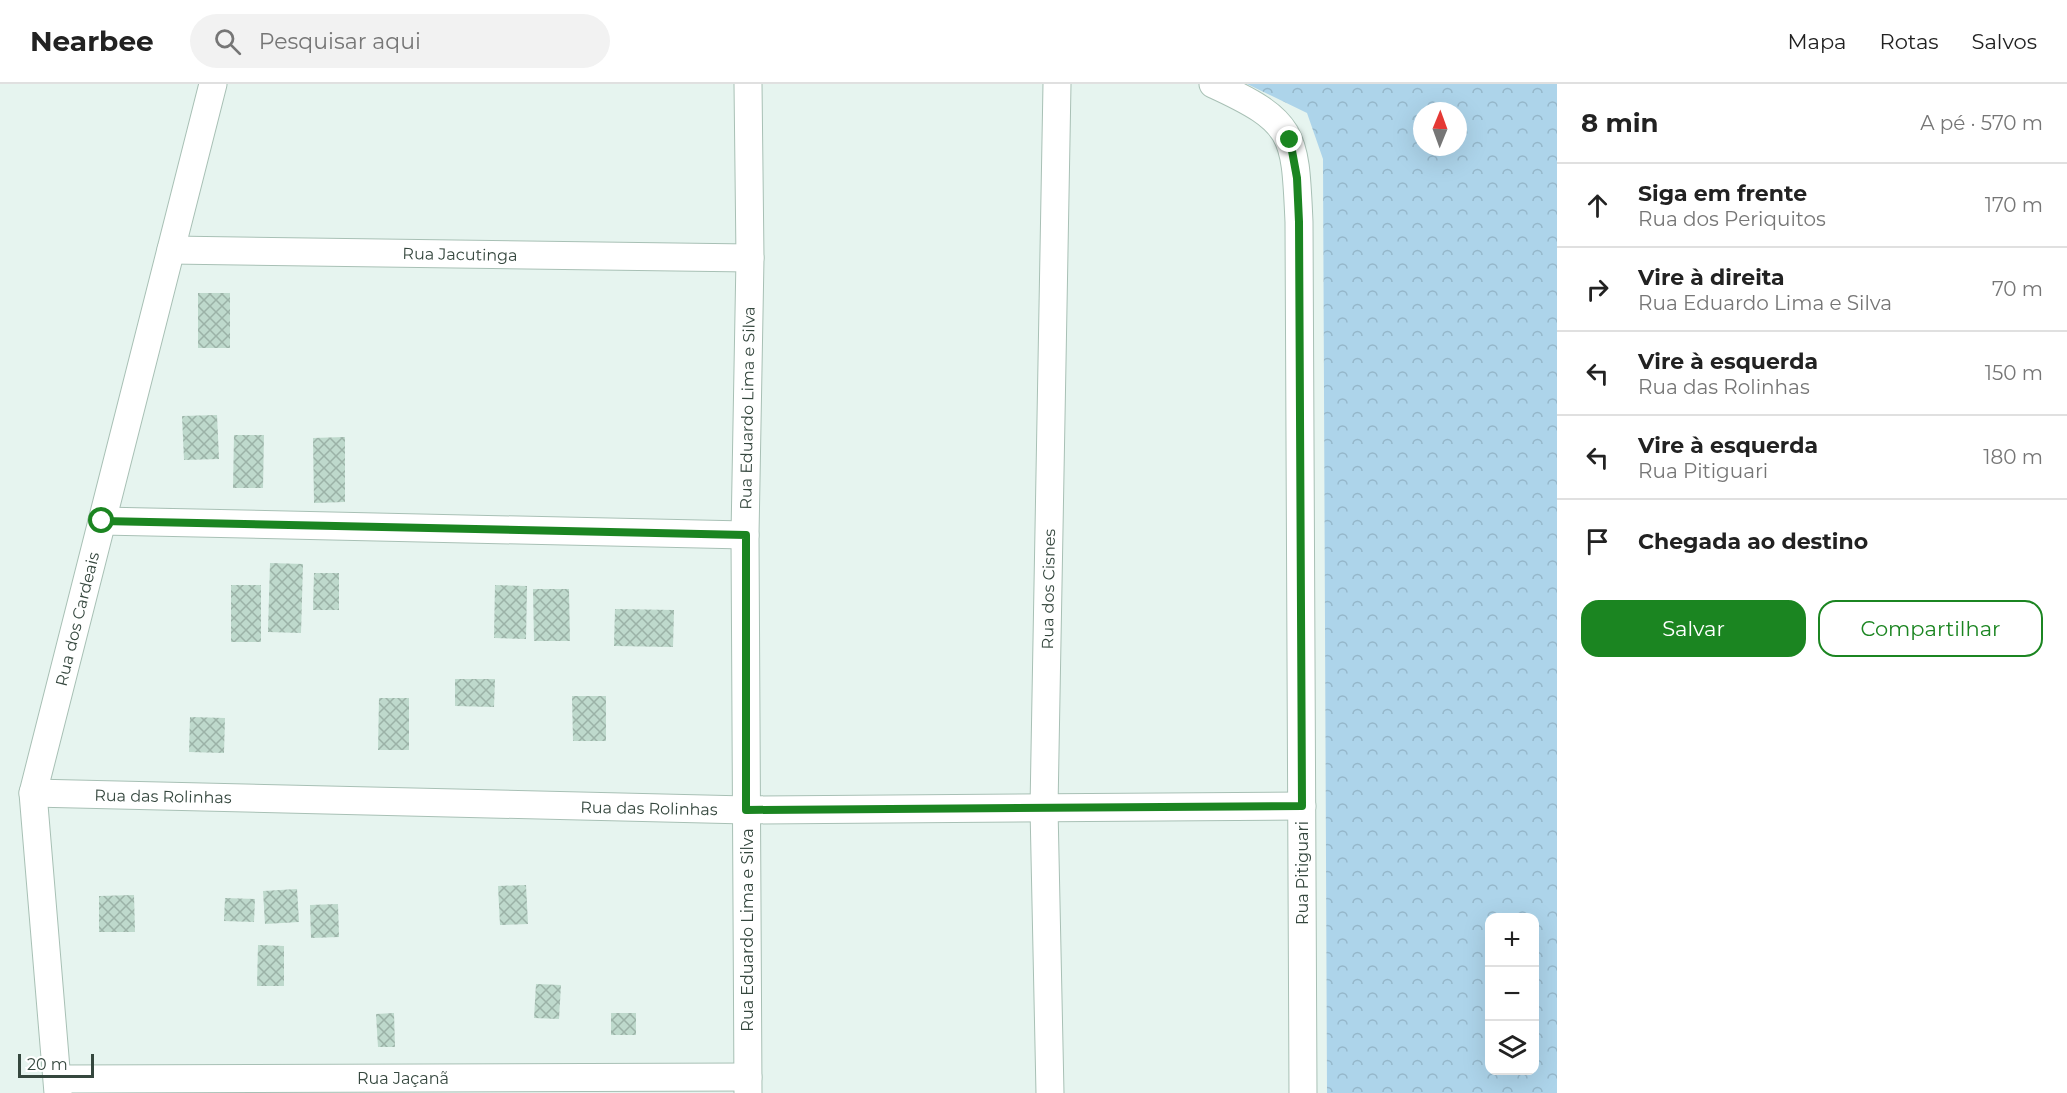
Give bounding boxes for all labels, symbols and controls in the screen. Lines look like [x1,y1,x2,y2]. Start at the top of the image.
search box [190,14,610,68]
text: Nearbee [30,24,154,58]
icon: search [211,25,244,58]
text: Pesquisar aqui [259,28,421,55]
text: Mapa [1787,29,1846,54]
text: Rotas [1879,29,1939,54]
text: Salvos [1972,29,2037,54]
north arrow [1413,102,1467,156]
text: 8 min [1581,107,1659,139]
text: A pé · 570 m [1920,111,2043,135]
route end [1276,126,1302,152]
text: Siga em frente [1638,180,1807,207]
icon: ahead [1581,189,1614,222]
text: 170 m [1985,193,2043,217]
text: Rua dos Periquitos [1638,207,1826,231]
street label: Rua Jacutinga [402,244,518,265]
text: Vire à direita [1638,264,1785,291]
icon: right [1581,273,1614,306]
text: 70 m [1992,277,2043,301]
text: Rua Eduardo Lima e Silva [1638,291,1892,315]
street label: Rua Eduardo Lima e Silva [736,306,759,510]
text: Vire à esquerda [1638,348,1818,375]
icon: left [1581,357,1614,390]
text: 150 m [1985,361,2043,385]
text: Rua das Rolinhas [1638,375,1810,399]
text: Vire à esquerda [1638,432,1818,459]
icon: left [1581,441,1614,474]
text: 180 m [1983,445,2043,469]
text: Rua Pitiguari [1638,459,1768,483]
route start [88,507,114,533]
icon: arrive [1581,525,1614,558]
street label: Rua dos Cisnes [1038,528,1059,649]
text: Chegada ao destino [1638,528,1868,555]
street label: Rua dos Cardeais [52,550,103,688]
button: Salvar [1581,600,1806,657]
button: Compartilhar [1818,600,2043,657]
street label: Rua das Rolinhas [94,786,232,807]
street label: Rua das Rolinhas [580,798,718,819]
street label: Rua Pitiguari [1293,821,1312,925]
street label: Rua Eduardo Lima e Silva [738,828,757,1032]
map controls [1485,913,1539,1075]
button: + [1485,913,1539,967]
button: − [1485,967,1539,1021]
button: layers [1485,1021,1539,1075]
scale bar [18,1051,94,1078]
text: 20 m [27,1055,68,1074]
street label: Rua Jaçanã [357,1069,449,1088]

